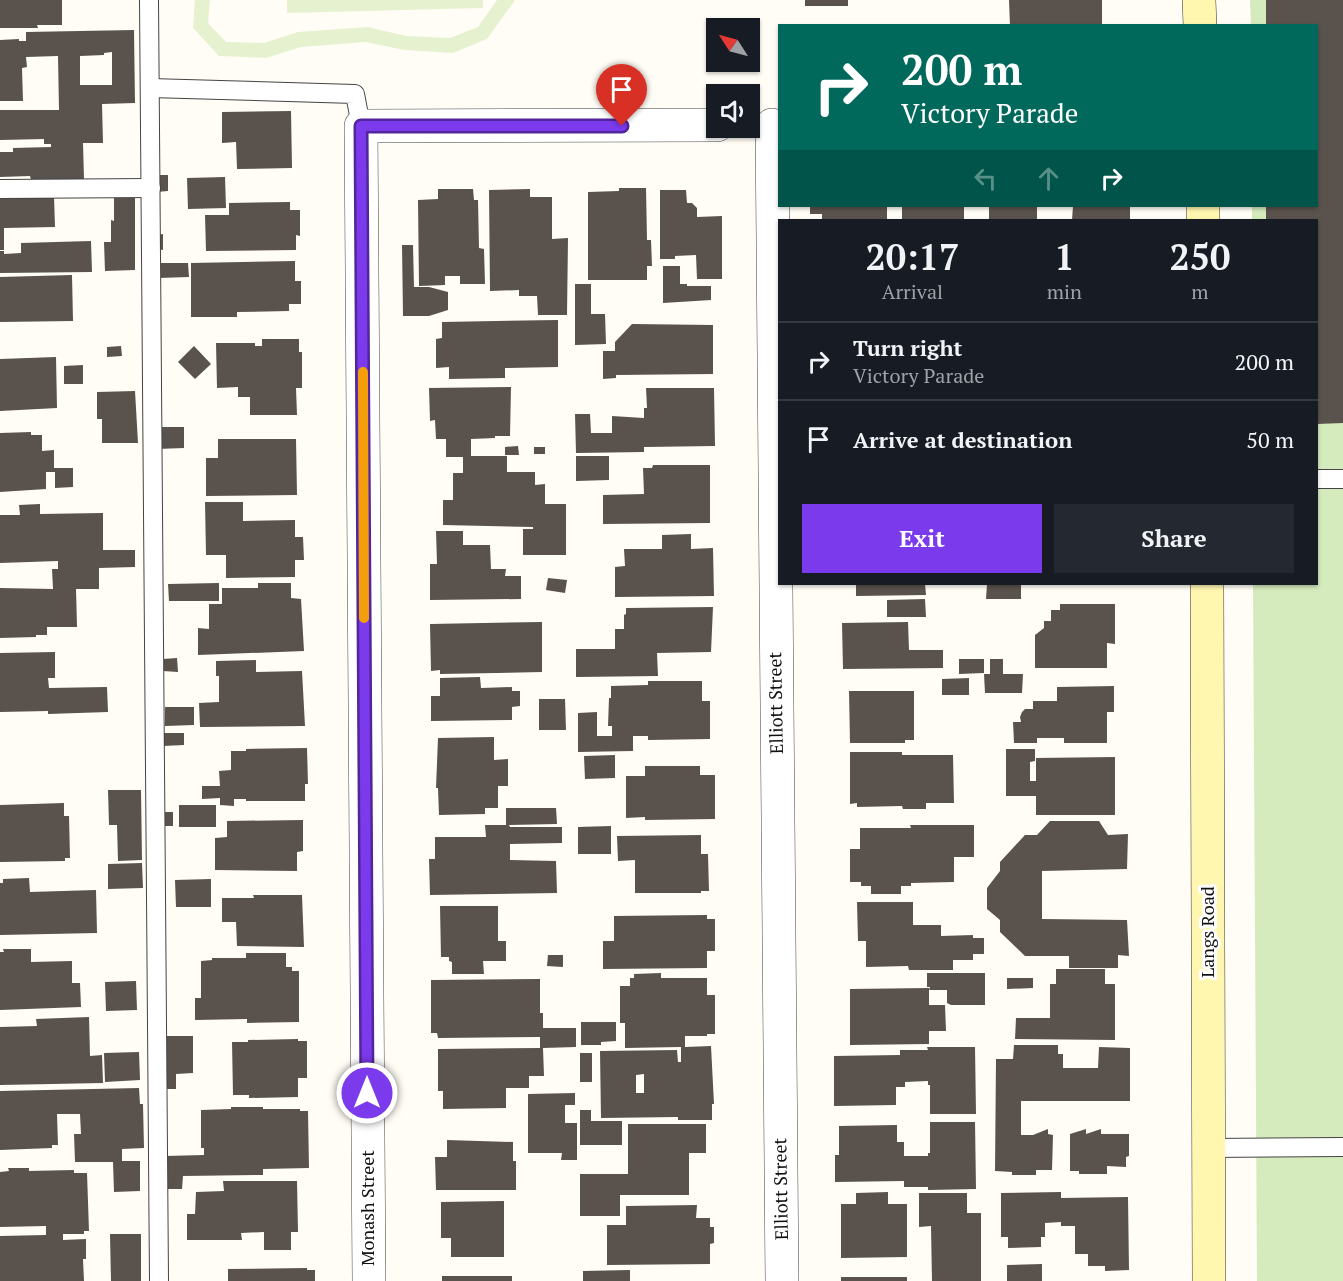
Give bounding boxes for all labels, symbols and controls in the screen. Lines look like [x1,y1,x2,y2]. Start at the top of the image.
north arrow [706,18,760,72]
map controls [706,18,760,138]
text: 200 m [901,41,1022,97]
icon: right [802,48,880,126]
pin [596,64,647,126]
icon: arrive [605,73,638,106]
button: sound [706,84,760,138]
text: Victory Parade [901,95,1078,131]
icon: left [969,162,1002,195]
icon: ahead [1032,162,1065,195]
icon: right [1095,162,1128,195]
text: 20:17 [866,233,959,280]
text: 1 [1054,233,1075,280]
text: 250 [1169,233,1230,280]
text: Arrival [882,278,943,305]
text: min [1047,278,1082,305]
text: m [1191,278,1209,305]
text: Turn right [853,333,962,362]
icon: right [802,345,835,378]
text: 200 m [1234,347,1294,376]
text: Victory Parade [853,362,984,389]
icon: arrive [802,423,835,456]
text: Arrive at destination [853,425,1072,454]
text: 50 m [1246,425,1294,454]
button: Exit [802,504,1042,573]
button: Share [1054,504,1294,573]
street label: Elliott Street [762,651,788,754]
street label: Langs Road [1195,886,1219,978]
position arrow [335,1061,399,1125]
street label: Elliott Street [767,1137,793,1240]
street label: Monash Street [355,1150,379,1266]

